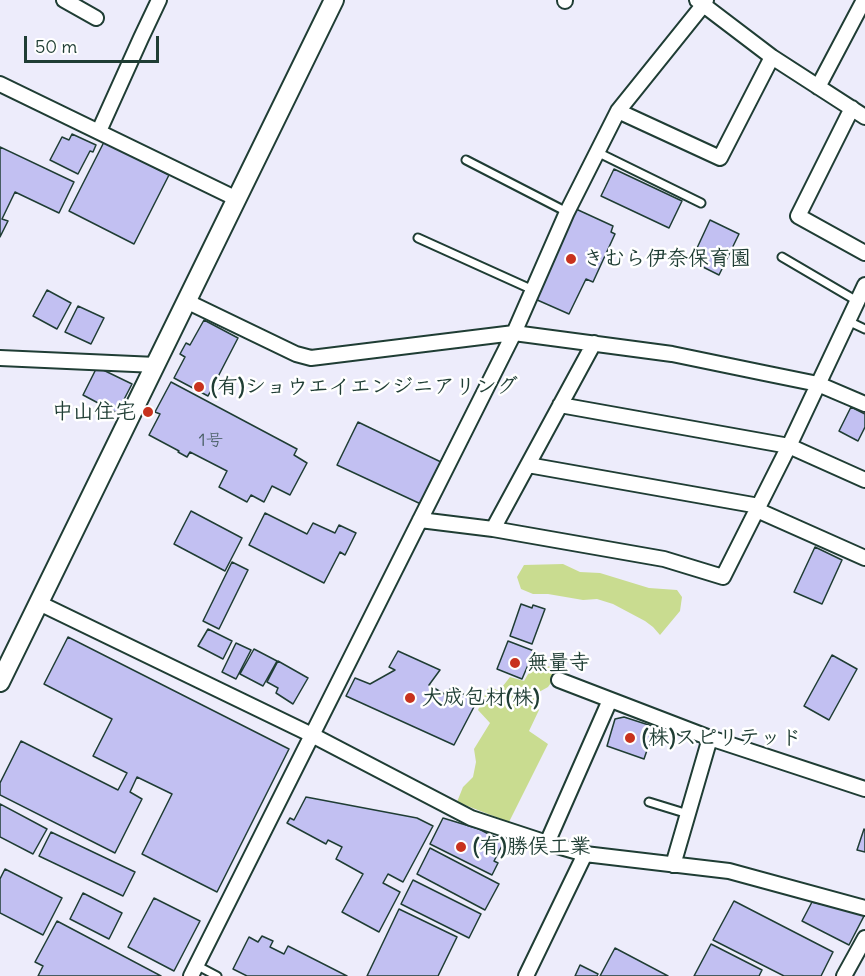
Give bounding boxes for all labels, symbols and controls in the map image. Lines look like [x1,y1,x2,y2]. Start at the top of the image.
scale bar [27,24,162,62]
text: 50 m [35,35,77,58]
place label: きむら伊奈保育園 [583,246,751,272]
marker: きむら伊奈保育園 [564,252,578,266]
place label: (有)ショウエイエンジニアリング [211,374,518,400]
marker: (有)ショウエイエンジニアリング [192,380,206,394]
place label: 中山住宅 [52,399,136,425]
marker: 中山住宅 [141,405,155,419]
house number: 1号 [198,430,224,452]
place label: 無量寺 [527,650,590,676]
marker: 無量寺 [508,656,522,670]
place label: 大成包材(株) [422,685,540,711]
marker: 大成包材(株) [403,691,417,705]
place label: (株)スピリテッド [642,725,802,751]
marker: (株)スピリテッド [623,731,637,745]
place label: (有)勝俣工業 [473,834,591,860]
marker: (有)勝俣工業 [454,840,468,854]

